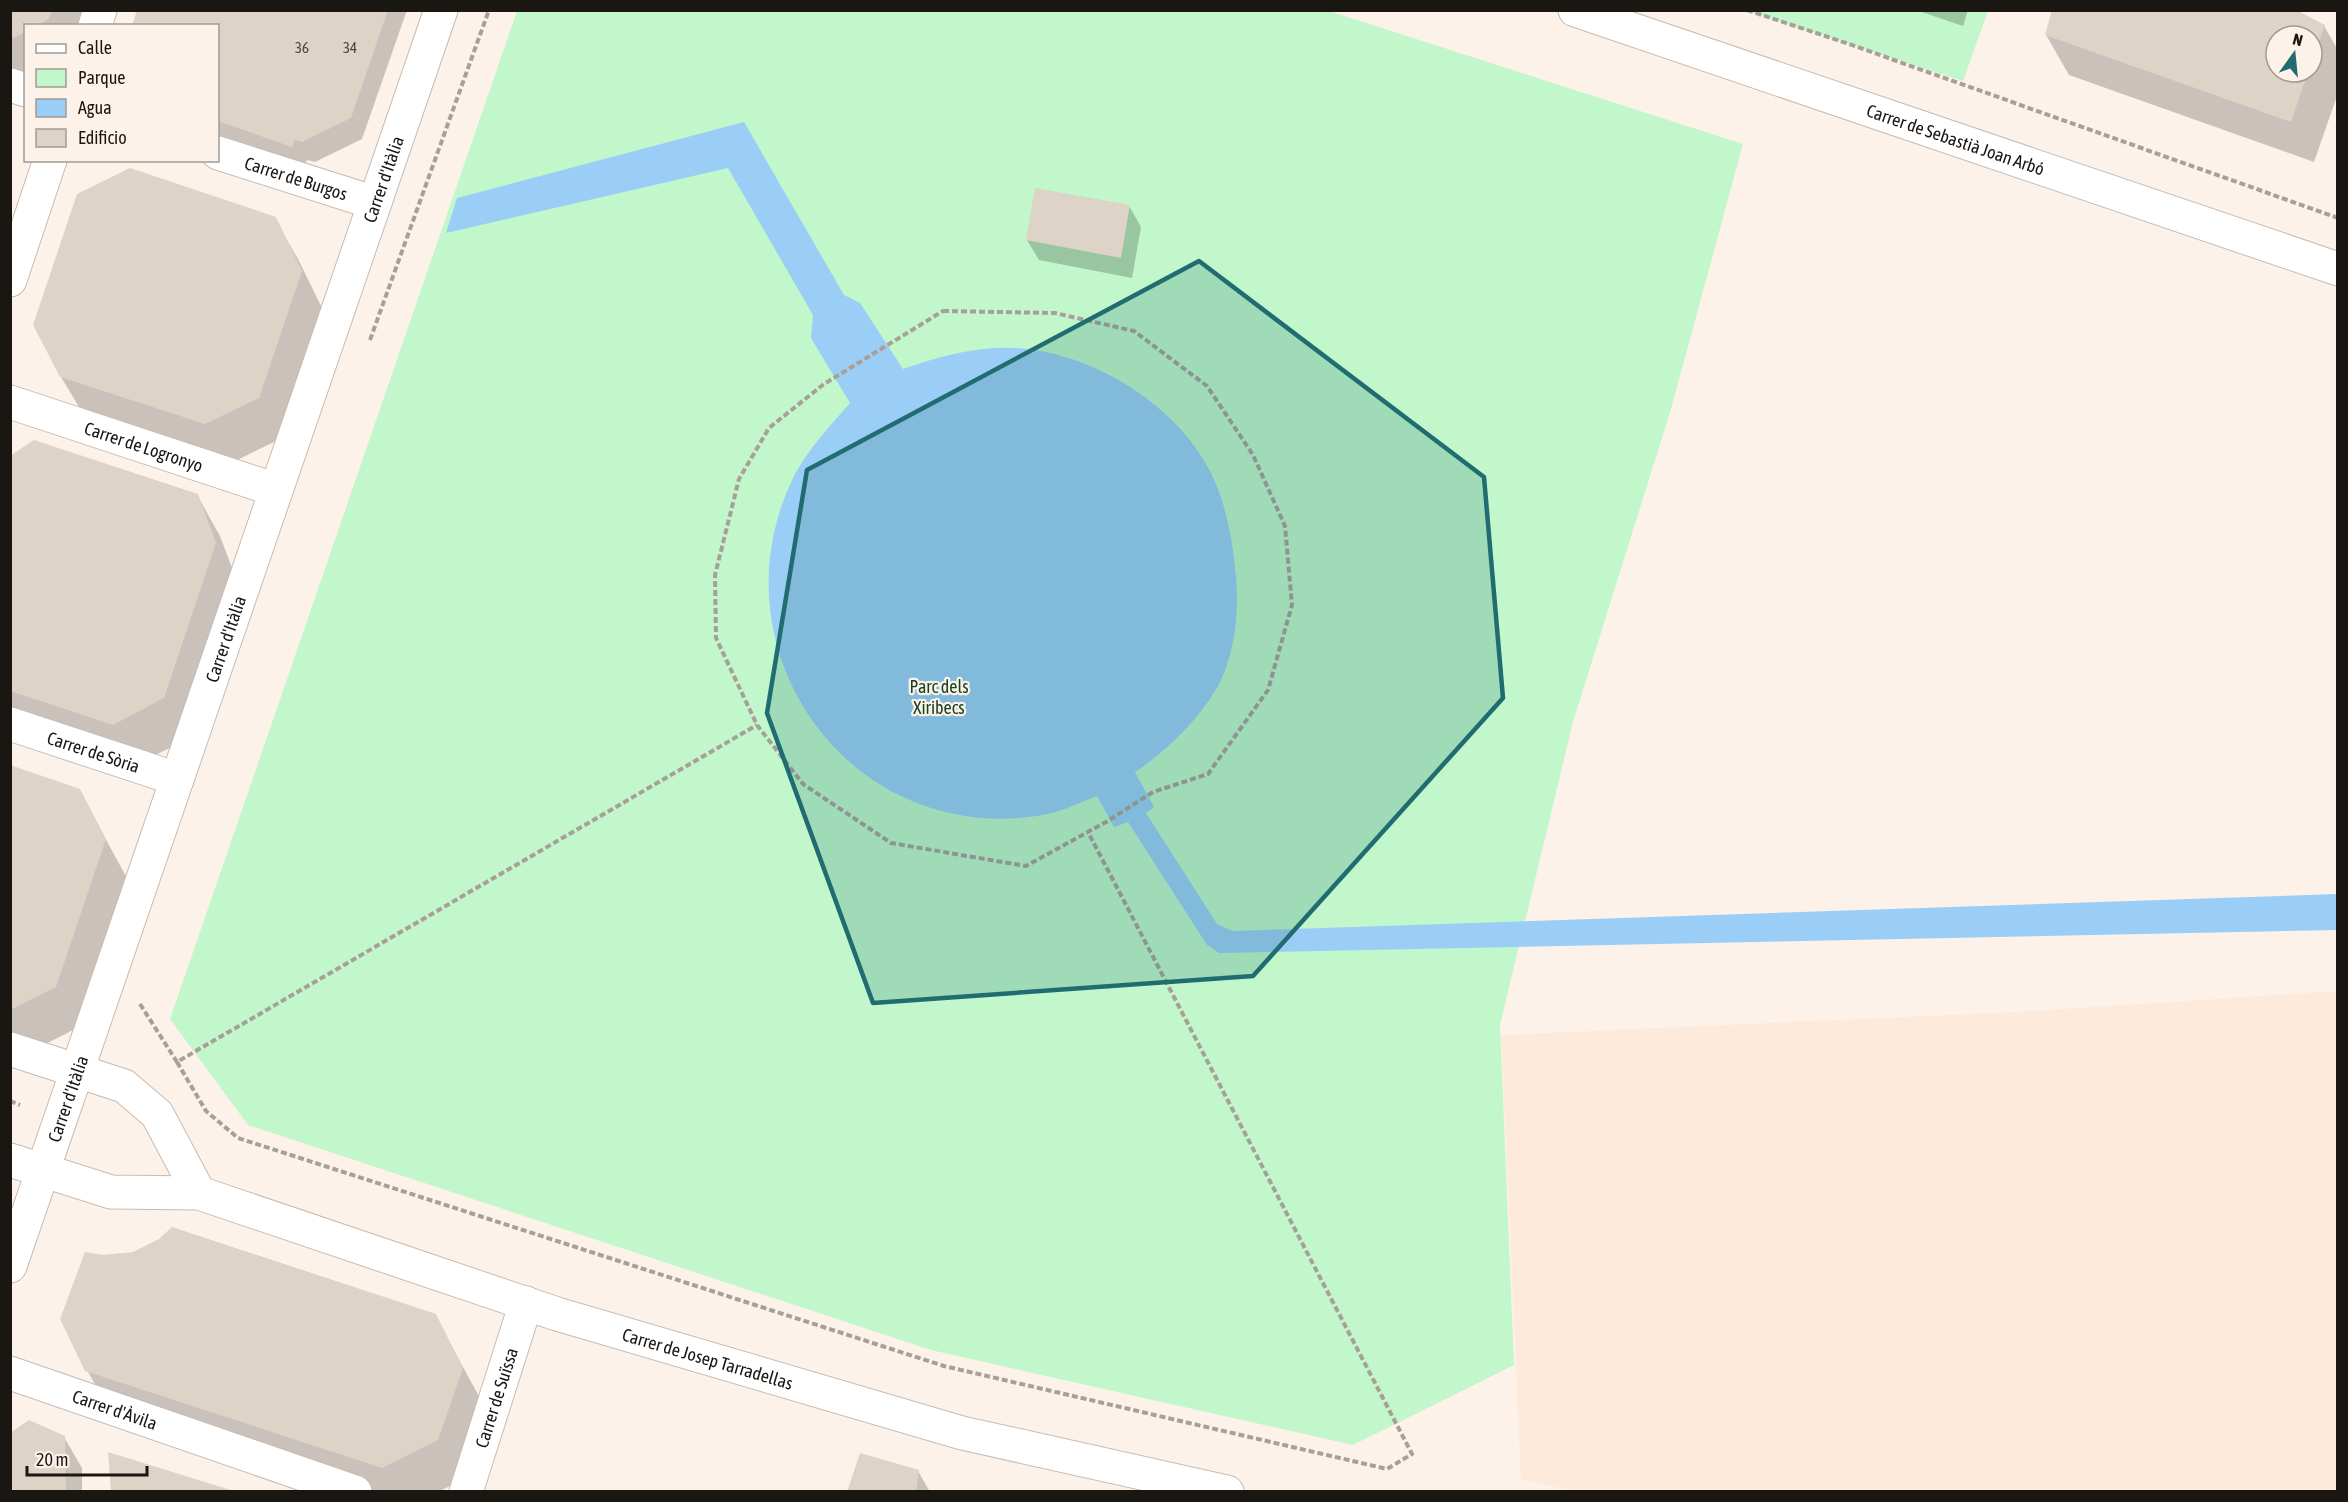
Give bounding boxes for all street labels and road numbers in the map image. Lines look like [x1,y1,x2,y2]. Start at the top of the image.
street label: Carrer de Sebastià Joan Arbó [1864,99,2047,179]
street label: Carrer d'Itàlia [358,133,407,225]
street label: Carrer de Burgos [242,152,350,204]
street label: Carrer de Logronyo [82,417,206,476]
street label: Carrer d'Itàlia [201,593,250,685]
street label: Carrer de Sòria [45,727,143,777]
street label: Carrer d'Itàlia [43,1053,92,1145]
street label: Carrer de Josep Tarradellas [620,1323,796,1393]
street label: Carrer de Suïssa [470,1345,522,1450]
street label: Carrer d'Àvila [70,1385,160,1433]

